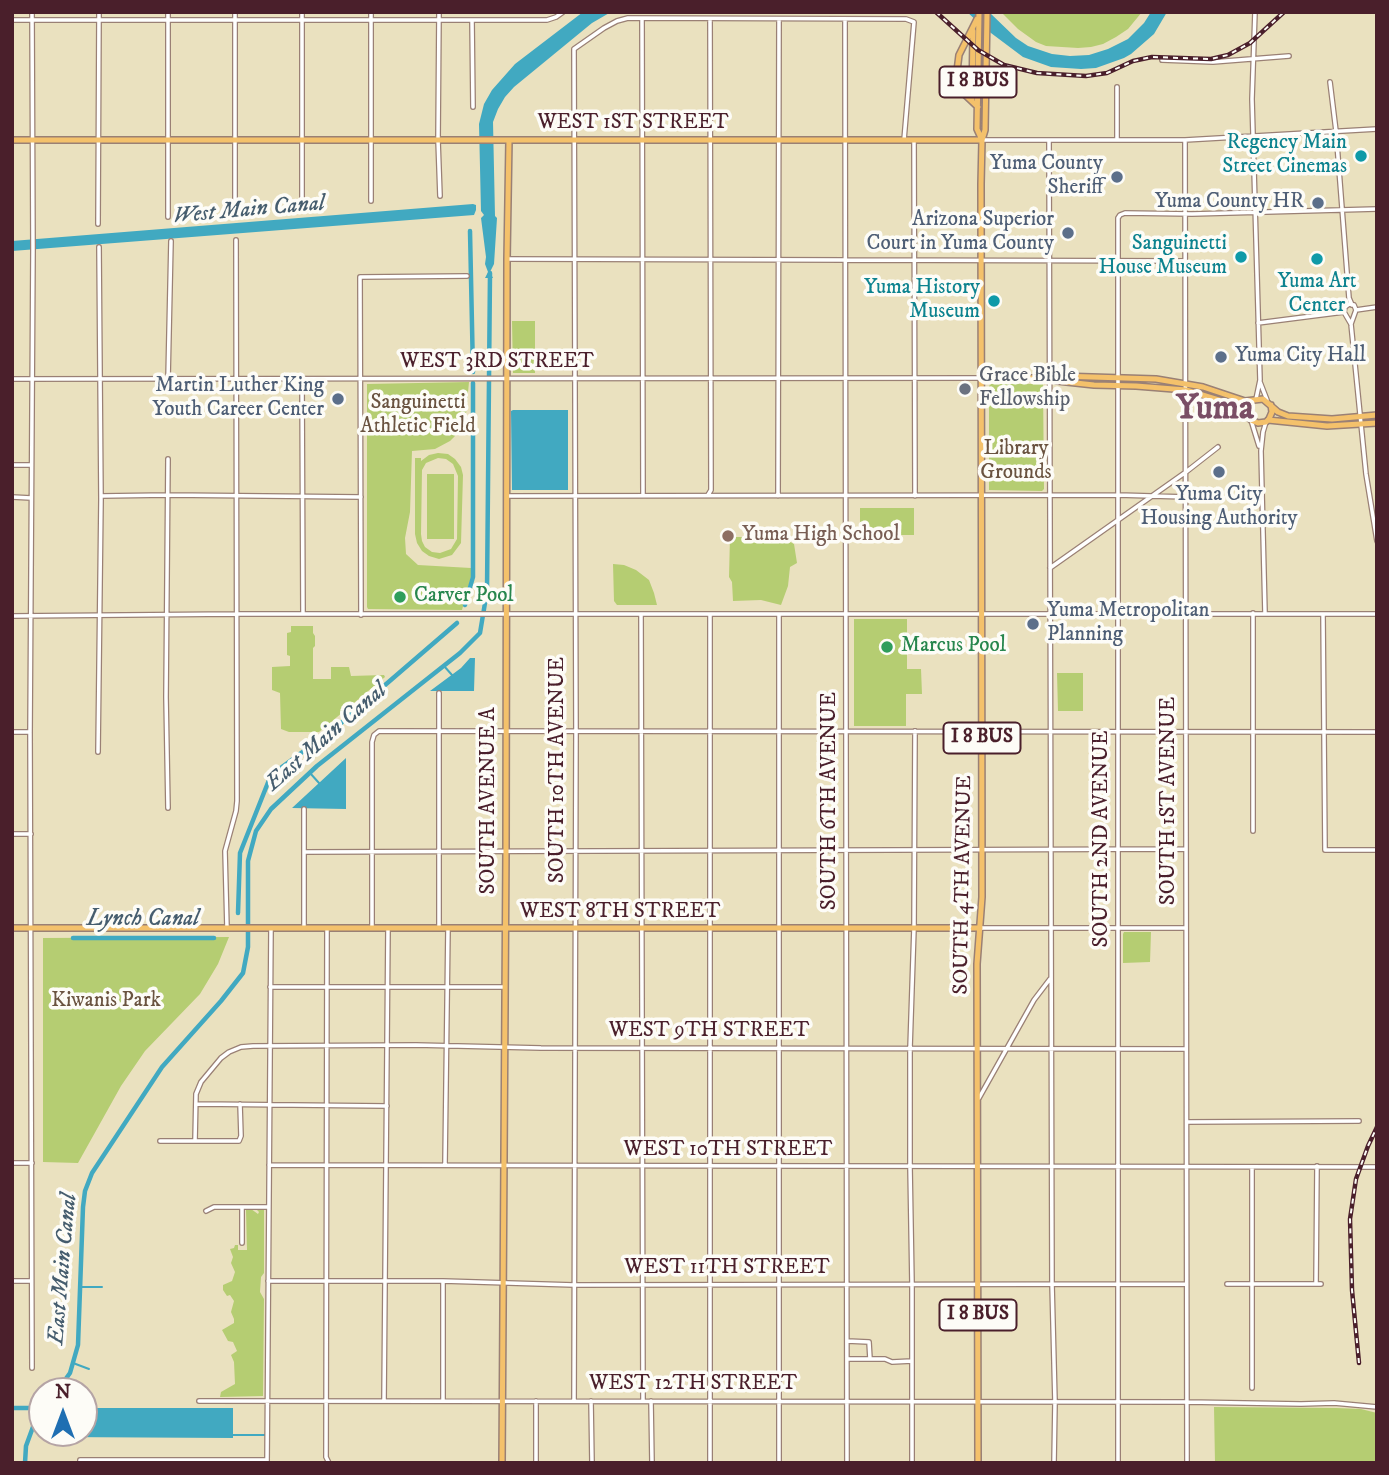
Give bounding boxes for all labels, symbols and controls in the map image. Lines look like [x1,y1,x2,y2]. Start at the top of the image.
road number: I 8 BUS [940,66,1016,97]
street label: WEST 1ST STREET [537,111,729,137]
place label: Regency Main Street Cinemas [1222,131,1347,181]
marker: Regency Main Street Cinemas [1353,148,1369,164]
place label: Yuma County Sheriff [990,152,1103,202]
marker: Yuma County Sheriff [1109,169,1125,185]
place label: Yuma County HR [1155,190,1304,216]
water label: West Main Canal [172,191,326,231]
marker: Yuma County HR [1310,195,1326,211]
place label: Arizona Superior Court in Yuma County [867,208,1054,258]
marker: Arizona Superior Court in Yuma County [1060,225,1076,241]
place label: Sanguinetti House Museum [1098,232,1227,282]
marker: Sanguinetti House Museum [1233,249,1249,265]
marker: Yuma Art Center [1309,251,1325,267]
place label: Yuma Art Center [1277,270,1357,320]
place label: Yuma History Museum [864,276,980,326]
marker: Yuma History Museum [986,293,1002,309]
place label: Yuma City Hall [1235,344,1366,370]
marker: Yuma City Hall [1213,349,1229,365]
street label: WEST 3RD STREET [400,350,594,376]
place label: Grace Bible Fellowship [979,364,1076,414]
place label: Martin Luther King Youth Career Center [152,374,324,424]
marker: Grace Bible Fellowship [957,381,973,397]
district label: Yuma [1176,390,1254,432]
marker: Martin Luther King Youth Career Center [330,391,346,407]
park label: Sanguinetti Athletic Field [360,391,476,441]
park label: Library Grounds [980,437,1052,487]
marker: Yuma City Housing Authority [1211,464,1227,480]
place label: Yuma City Housing Authority [1141,483,1297,533]
place label: Yuma High School [742,523,900,549]
marker: Yuma High School [720,528,736,544]
place label: Carver Pool [414,584,514,610]
marker: Carver Pool [392,589,408,605]
place label: Yuma Metropolitan Planning [1047,599,1210,649]
marker: Yuma Metropolitan Planning [1025,616,1041,632]
place label: Marcus Pool [901,634,1006,660]
marker: Marcus Pool [879,639,895,655]
street label: SOUTH 10TH AVENUE [546,657,572,883]
water label: East Main Canal [261,678,393,798]
street label: SOUTH 6TH AVENUE [818,692,844,910]
street label: SOUTH 1ST AVENUE [1157,697,1183,905]
street label: SOUTH AVENUE A [477,707,503,895]
road number: I 8 BUS [944,722,1020,754]
street label: SOUTH 2ND AVENUE [1090,730,1116,948]
street label: SOUTH 4TH AVENUE [949,775,979,995]
street label: WEST 8TH STREET [520,900,720,926]
water label: Lynch Canal [87,906,199,934]
park label: Kiwanis Park [51,989,161,1015]
street label: WEST 9TH STREET [609,1019,809,1045]
street label: WEST 10TH STREET [623,1138,833,1164]
water label: East Main Canal [44,1192,84,1346]
street label: WEST 11TH STREET [624,1256,830,1282]
road number: I 8 BUS [940,1300,1016,1330]
street label: WEST 12TH STREET [589,1372,797,1398]
north arrow [28,1377,98,1447]
text: N [55,1381,71,1404]

